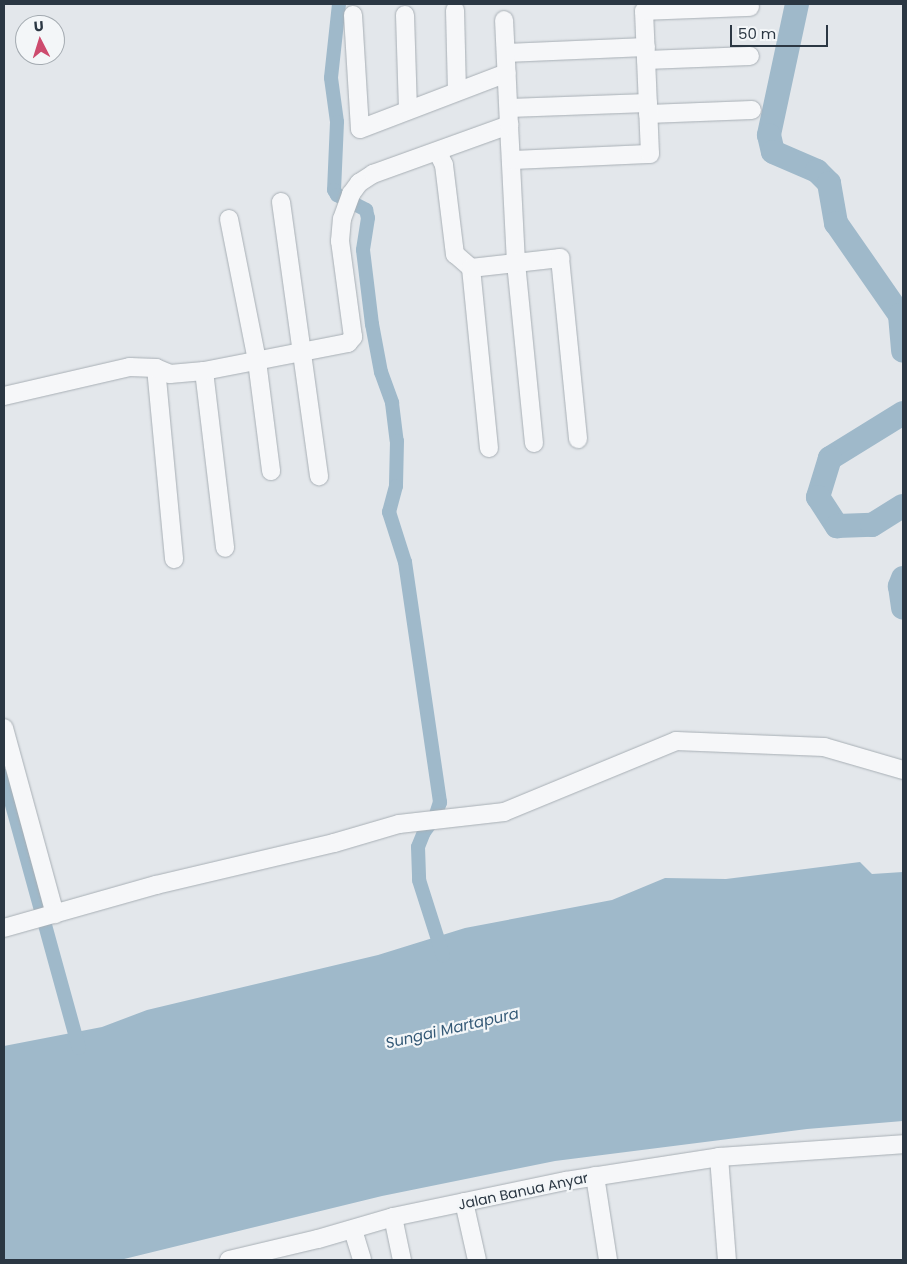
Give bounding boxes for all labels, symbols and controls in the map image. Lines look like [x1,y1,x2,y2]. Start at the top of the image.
north arrow [15,15,65,65]
scale bar [732,15,830,47]
text: U [33,16,45,36]
text: 50 m [738,23,776,44]
water label: Sungai Martapura [384,1004,520,1052]
street label: Jalan Banua Anyar [456,1169,590,1213]

